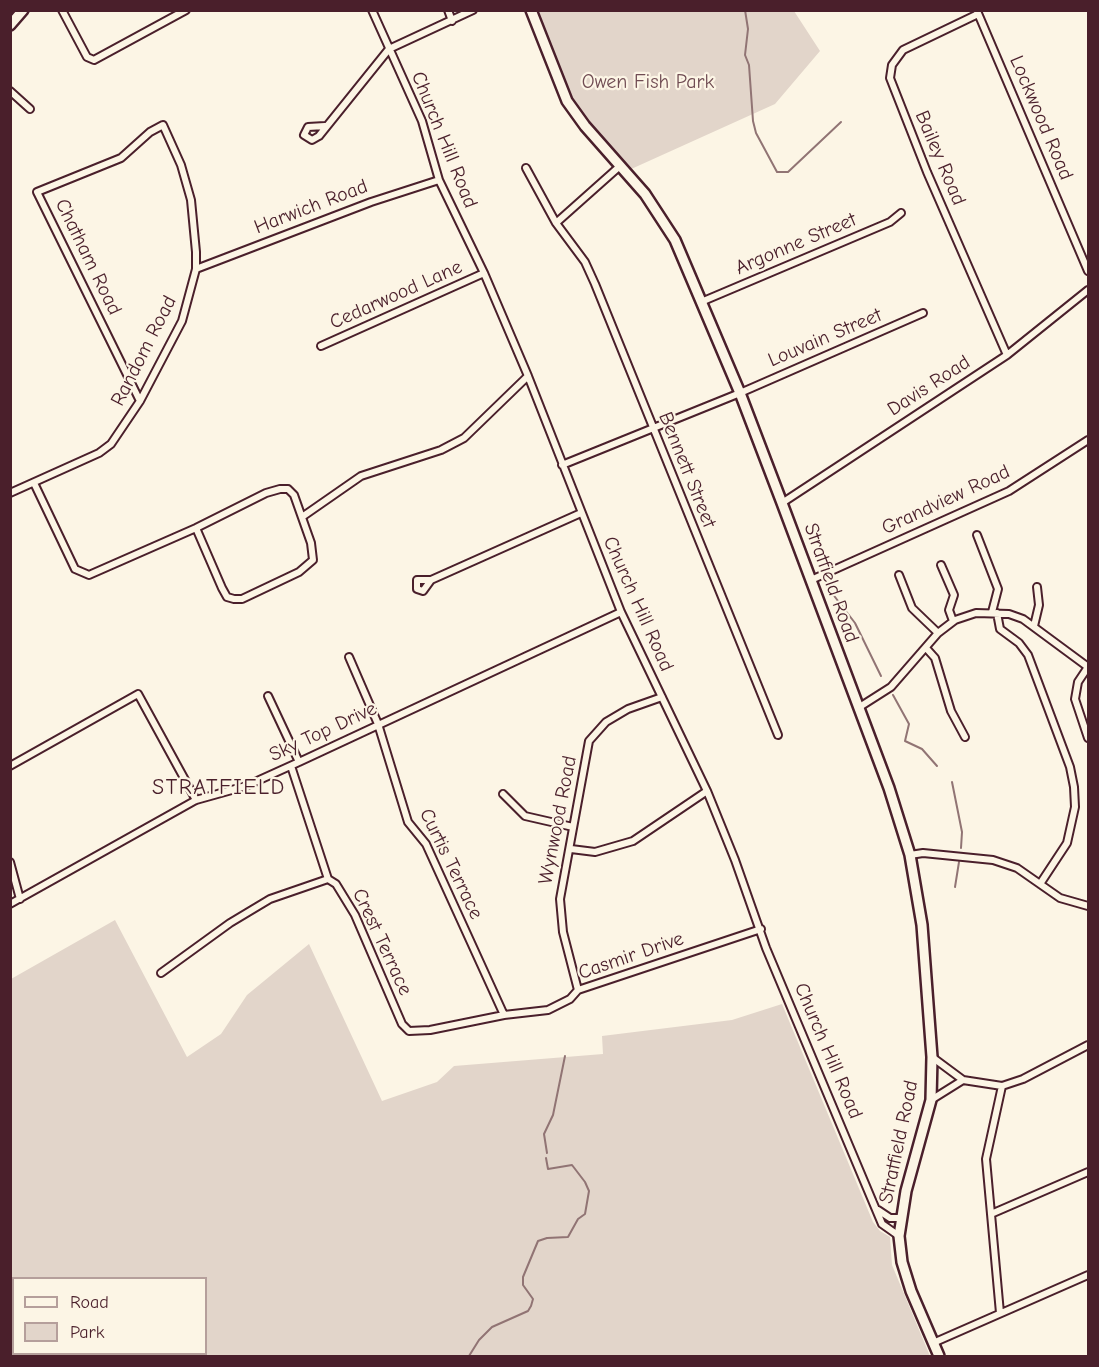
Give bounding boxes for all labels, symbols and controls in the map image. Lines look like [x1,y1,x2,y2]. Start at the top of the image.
street label: Lockwood Road [1004,52,1078,184]
street label: Church Hill Road [406,68,482,212]
park label: Owen Fish Park [582,70,714,94]
street label: Bailey Road [909,107,971,209]
street label: Harwich Road [251,174,371,240]
street label: Chatham Road [49,195,127,319]
street label: Argonne Street [732,208,860,280]
street label: Cedarwood Lane [326,255,466,335]
street label: Random Road [106,292,182,410]
street label: Louvain Street [765,303,885,373]
street label: Davis Road [883,350,975,422]
street label: Bennett Street [653,409,721,531]
street label: Grandview Road [878,460,1014,540]
street label: Stratfield Road [798,520,864,646]
street label: Church Hill Road [598,533,678,675]
street label: Sky Top Drive [265,697,381,767]
street label: Wynwood Road [534,754,582,886]
district label: STRATFIELD [152,775,286,801]
street label: Curtis Terrace [414,805,488,923]
street label: Crest Terrace [347,885,417,999]
street label: Casmir Drive [575,927,687,985]
street label: Church Hill Road [789,979,867,1123]
street label: Stratfield Road [874,1078,924,1206]
legend [12,1277,207,1355]
text: Road [70,1292,109,1313]
text: Park [70,1322,104,1343]

